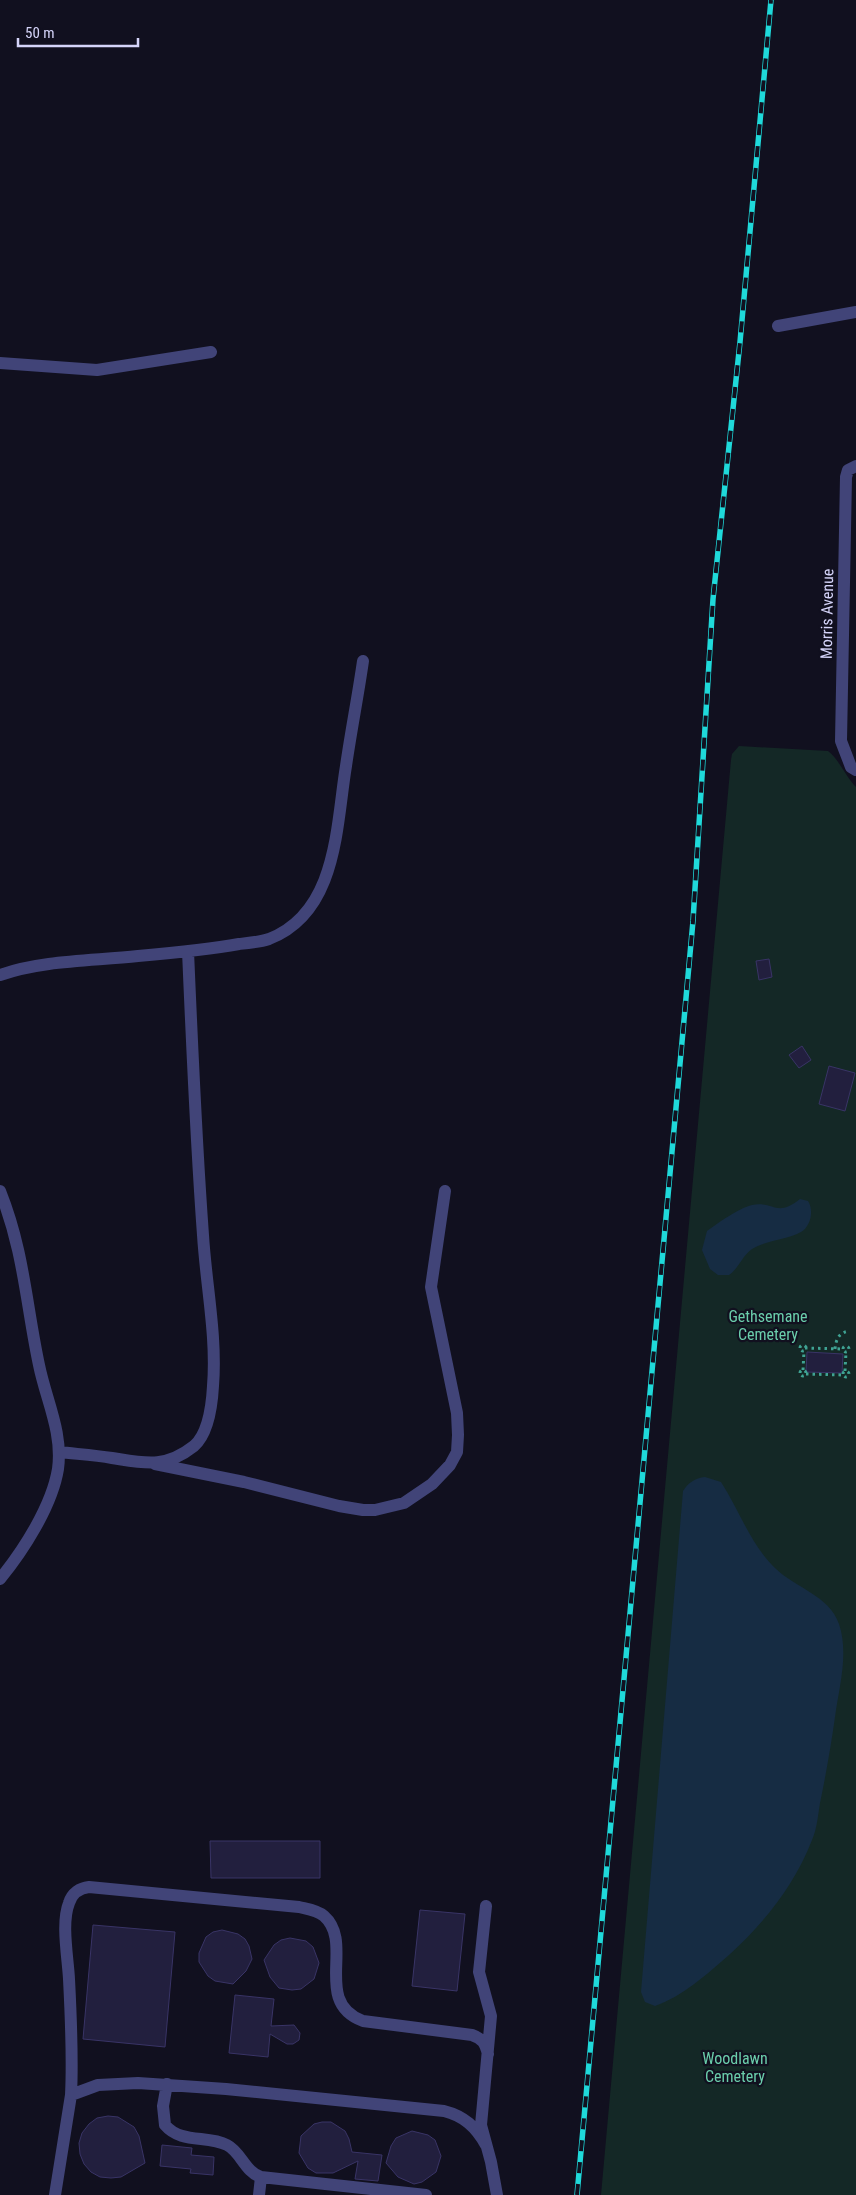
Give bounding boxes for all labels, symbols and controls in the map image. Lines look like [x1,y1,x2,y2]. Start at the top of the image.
scale bar [18,15,138,47]
text: 50 m [25,24,55,42]
street label: Morris Avenue [817,569,837,659]
park label: Gethsemane Cemetery [728,1307,808,1344]
park label: Woodlawn Cemetery [702,2049,768,2086]

